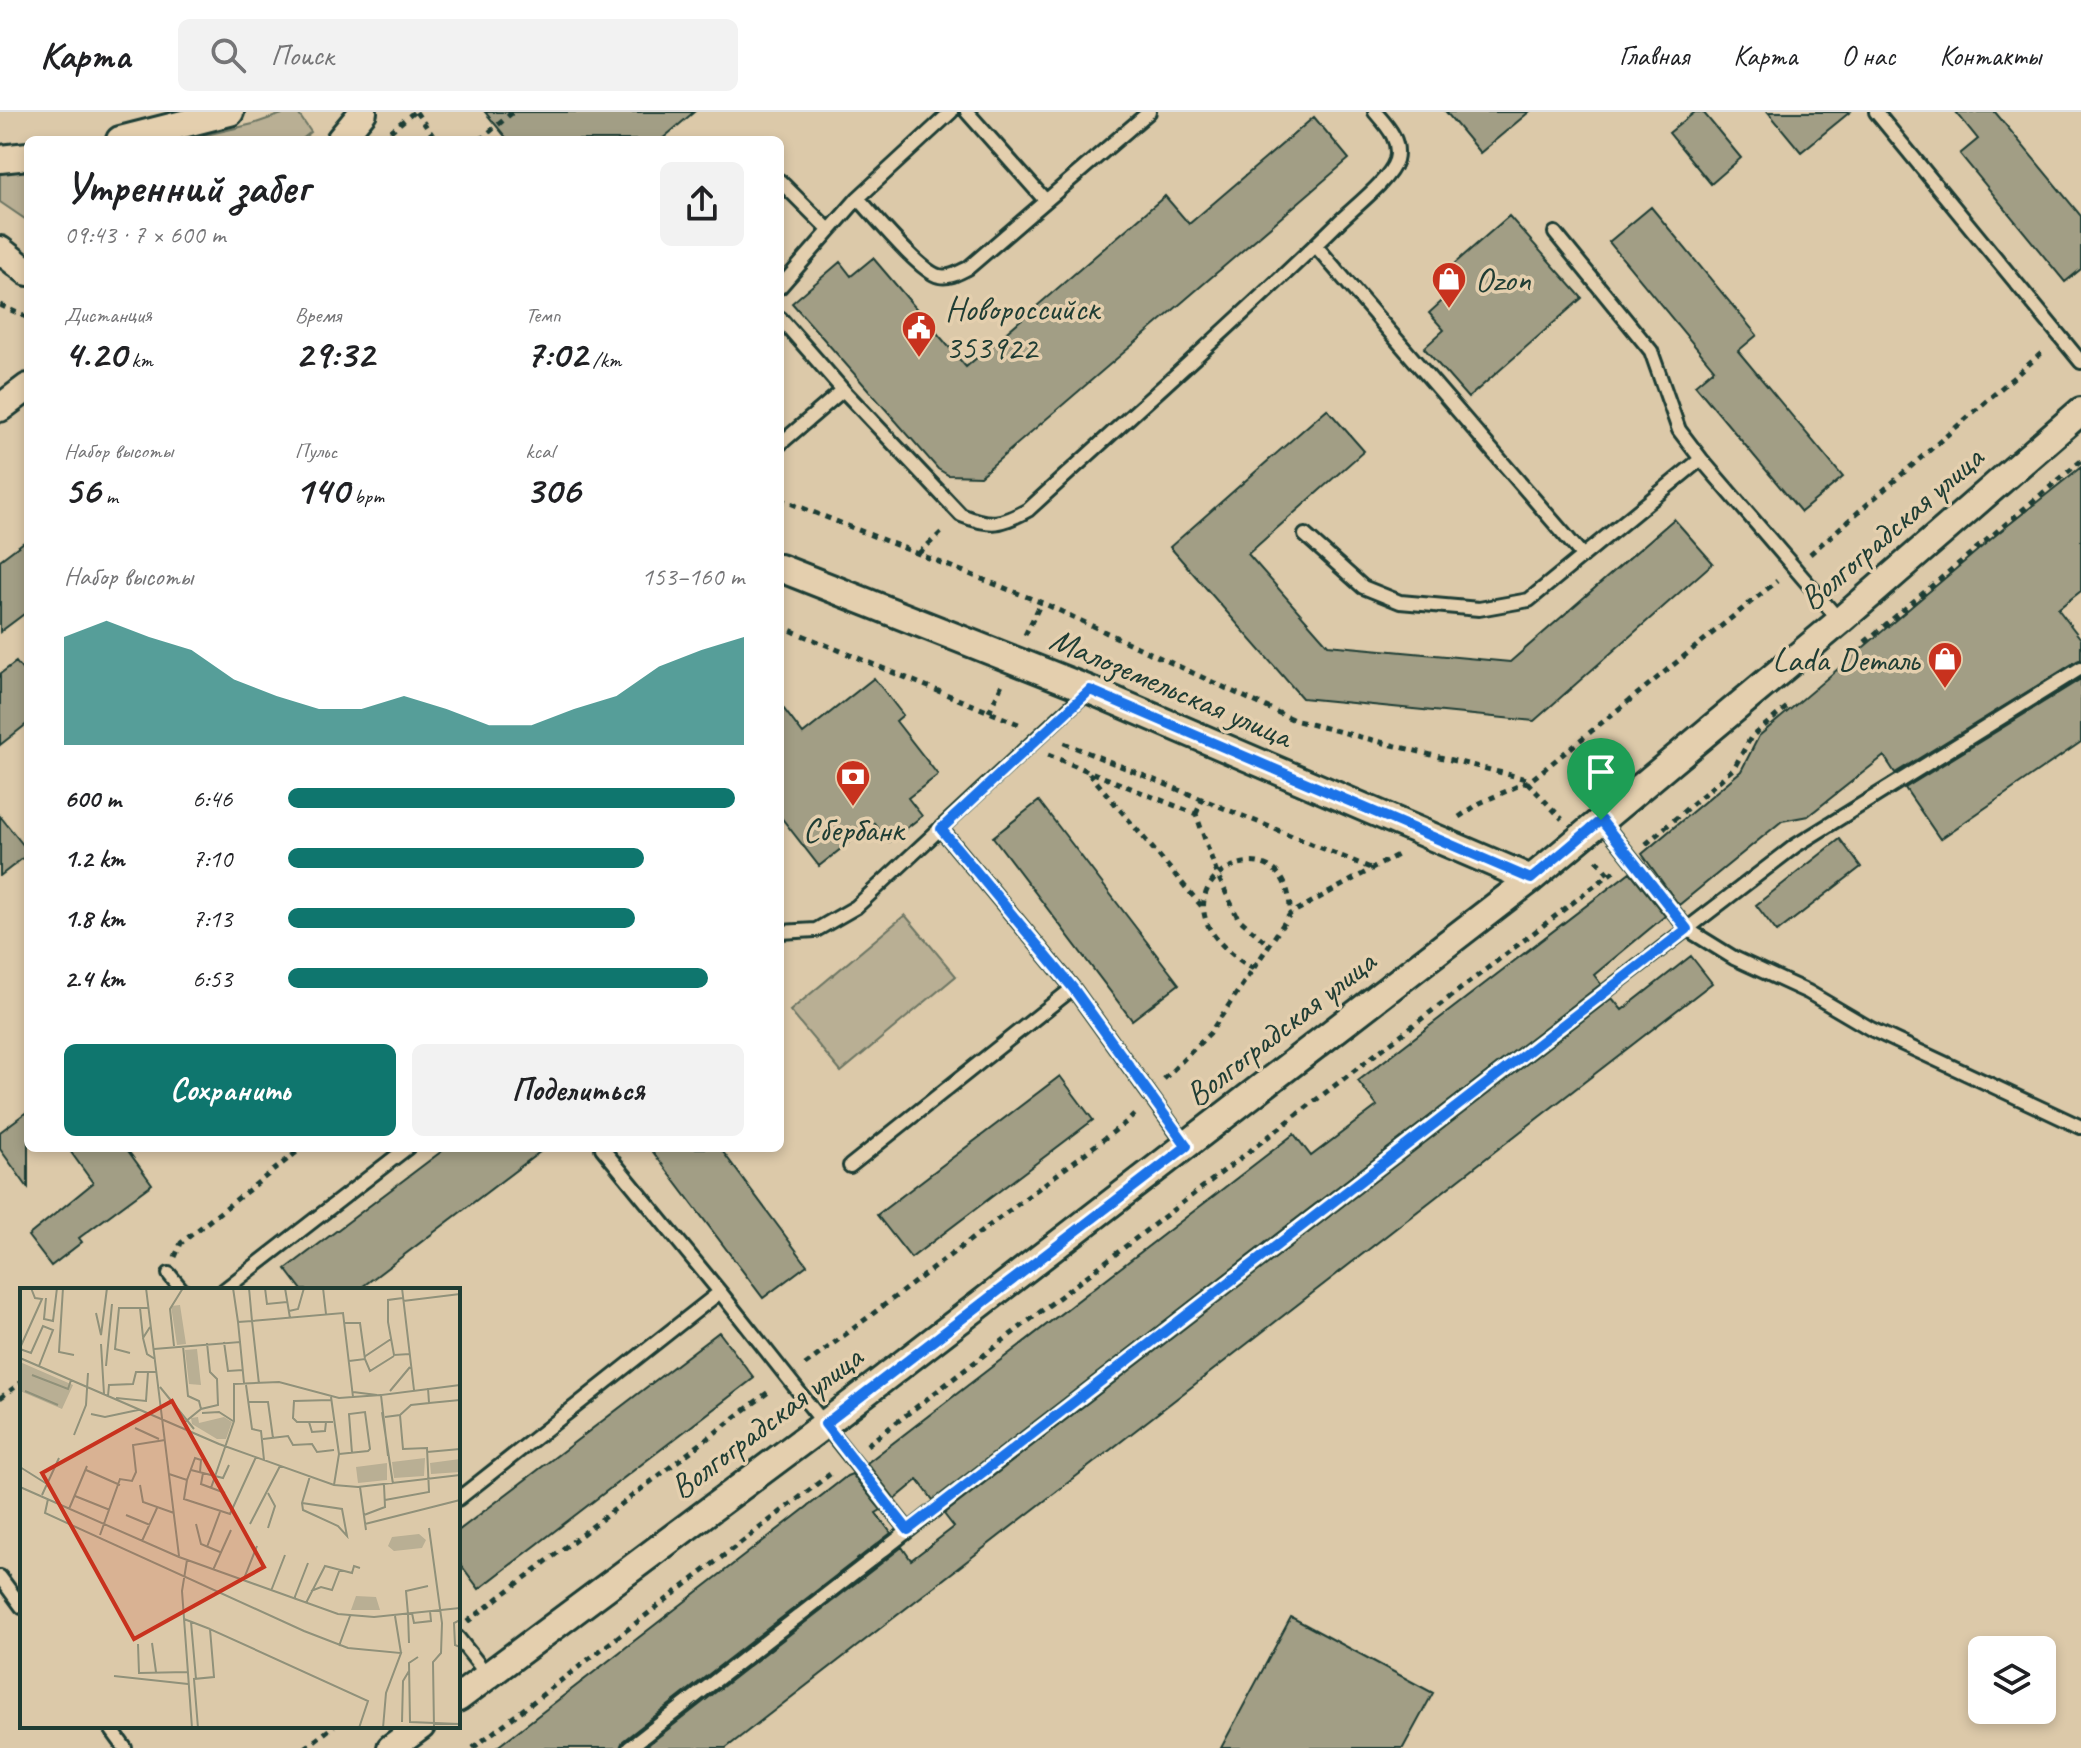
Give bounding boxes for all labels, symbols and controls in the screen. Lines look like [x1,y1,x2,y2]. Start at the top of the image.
search box [178,19,738,91]
text: Карта [40,32,130,79]
icon: search [206,33,250,77]
text: Поиск [270,36,334,74]
text: Главная [1619,38,1689,73]
text: Карта [1733,38,1797,73]
text: О нас [1841,38,1895,73]
text: Контакты [1939,38,2041,73]
text: Утренний забег [64,160,309,215]
button: share [660,162,744,246]
text: 09:43 · 7 × 600 m [64,218,225,251]
place label: Ozon [1475,258,1532,301]
shop icon: Ozon [1430,260,1468,310]
place label: Новороссийск 353922 [945,287,1102,369]
text: Дистанция [64,301,152,329]
text: Время [295,301,341,329]
text: Темп [525,301,561,329]
public building icon: Новороссийск 353922 [900,309,938,359]
text: 4.20 [64,329,126,379]
text: 29:32 [295,329,374,379]
text: 7:02 [525,329,587,379]
text: km [126,346,153,374]
text: /km [587,346,621,374]
street label: Волгоградская улица [1790,435,1994,620]
text: Набор высоты [64,437,173,465]
text: Пульс [295,437,337,465]
text: kcal [525,437,554,465]
text: 56 [64,465,100,515]
text: 140 [295,465,349,515]
text: 306 [525,465,580,515]
text: m [100,482,118,510]
text: bpm [349,482,384,510]
text: Набор высоты [64,560,193,593]
text: 153–160 m [641,560,744,593]
street label: Малоземельская улица [1044,617,1301,758]
place label: Lada Dеталь [1772,638,1922,681]
shop icon: Lada Dеталь [1926,640,1964,690]
pin [1567,738,1635,820]
icon: arrive [1579,750,1623,794]
bank icon: Сбербанк [834,758,872,808]
text: 600 m [64,782,121,815]
text: 6:46 [192,782,232,815]
place label: Сбербанк [803,808,906,851]
text: 1.2 km [64,842,124,875]
text: 7:10 [192,842,232,875]
text: 1.8 km [64,902,124,935]
text: 7:13 [192,902,232,935]
street label: Волгоградская улица [1176,939,1386,1116]
text: 2.4 km [64,962,124,995]
text: 6:53 [192,962,232,995]
button: Сохранить [64,1044,396,1136]
button: Поделиться [412,1044,744,1136]
inset map [20,1288,460,1728]
street label: Волгоградская улица [661,1334,873,1508]
map controls [1968,1636,2056,1724]
button: layers [1968,1636,2056,1724]

